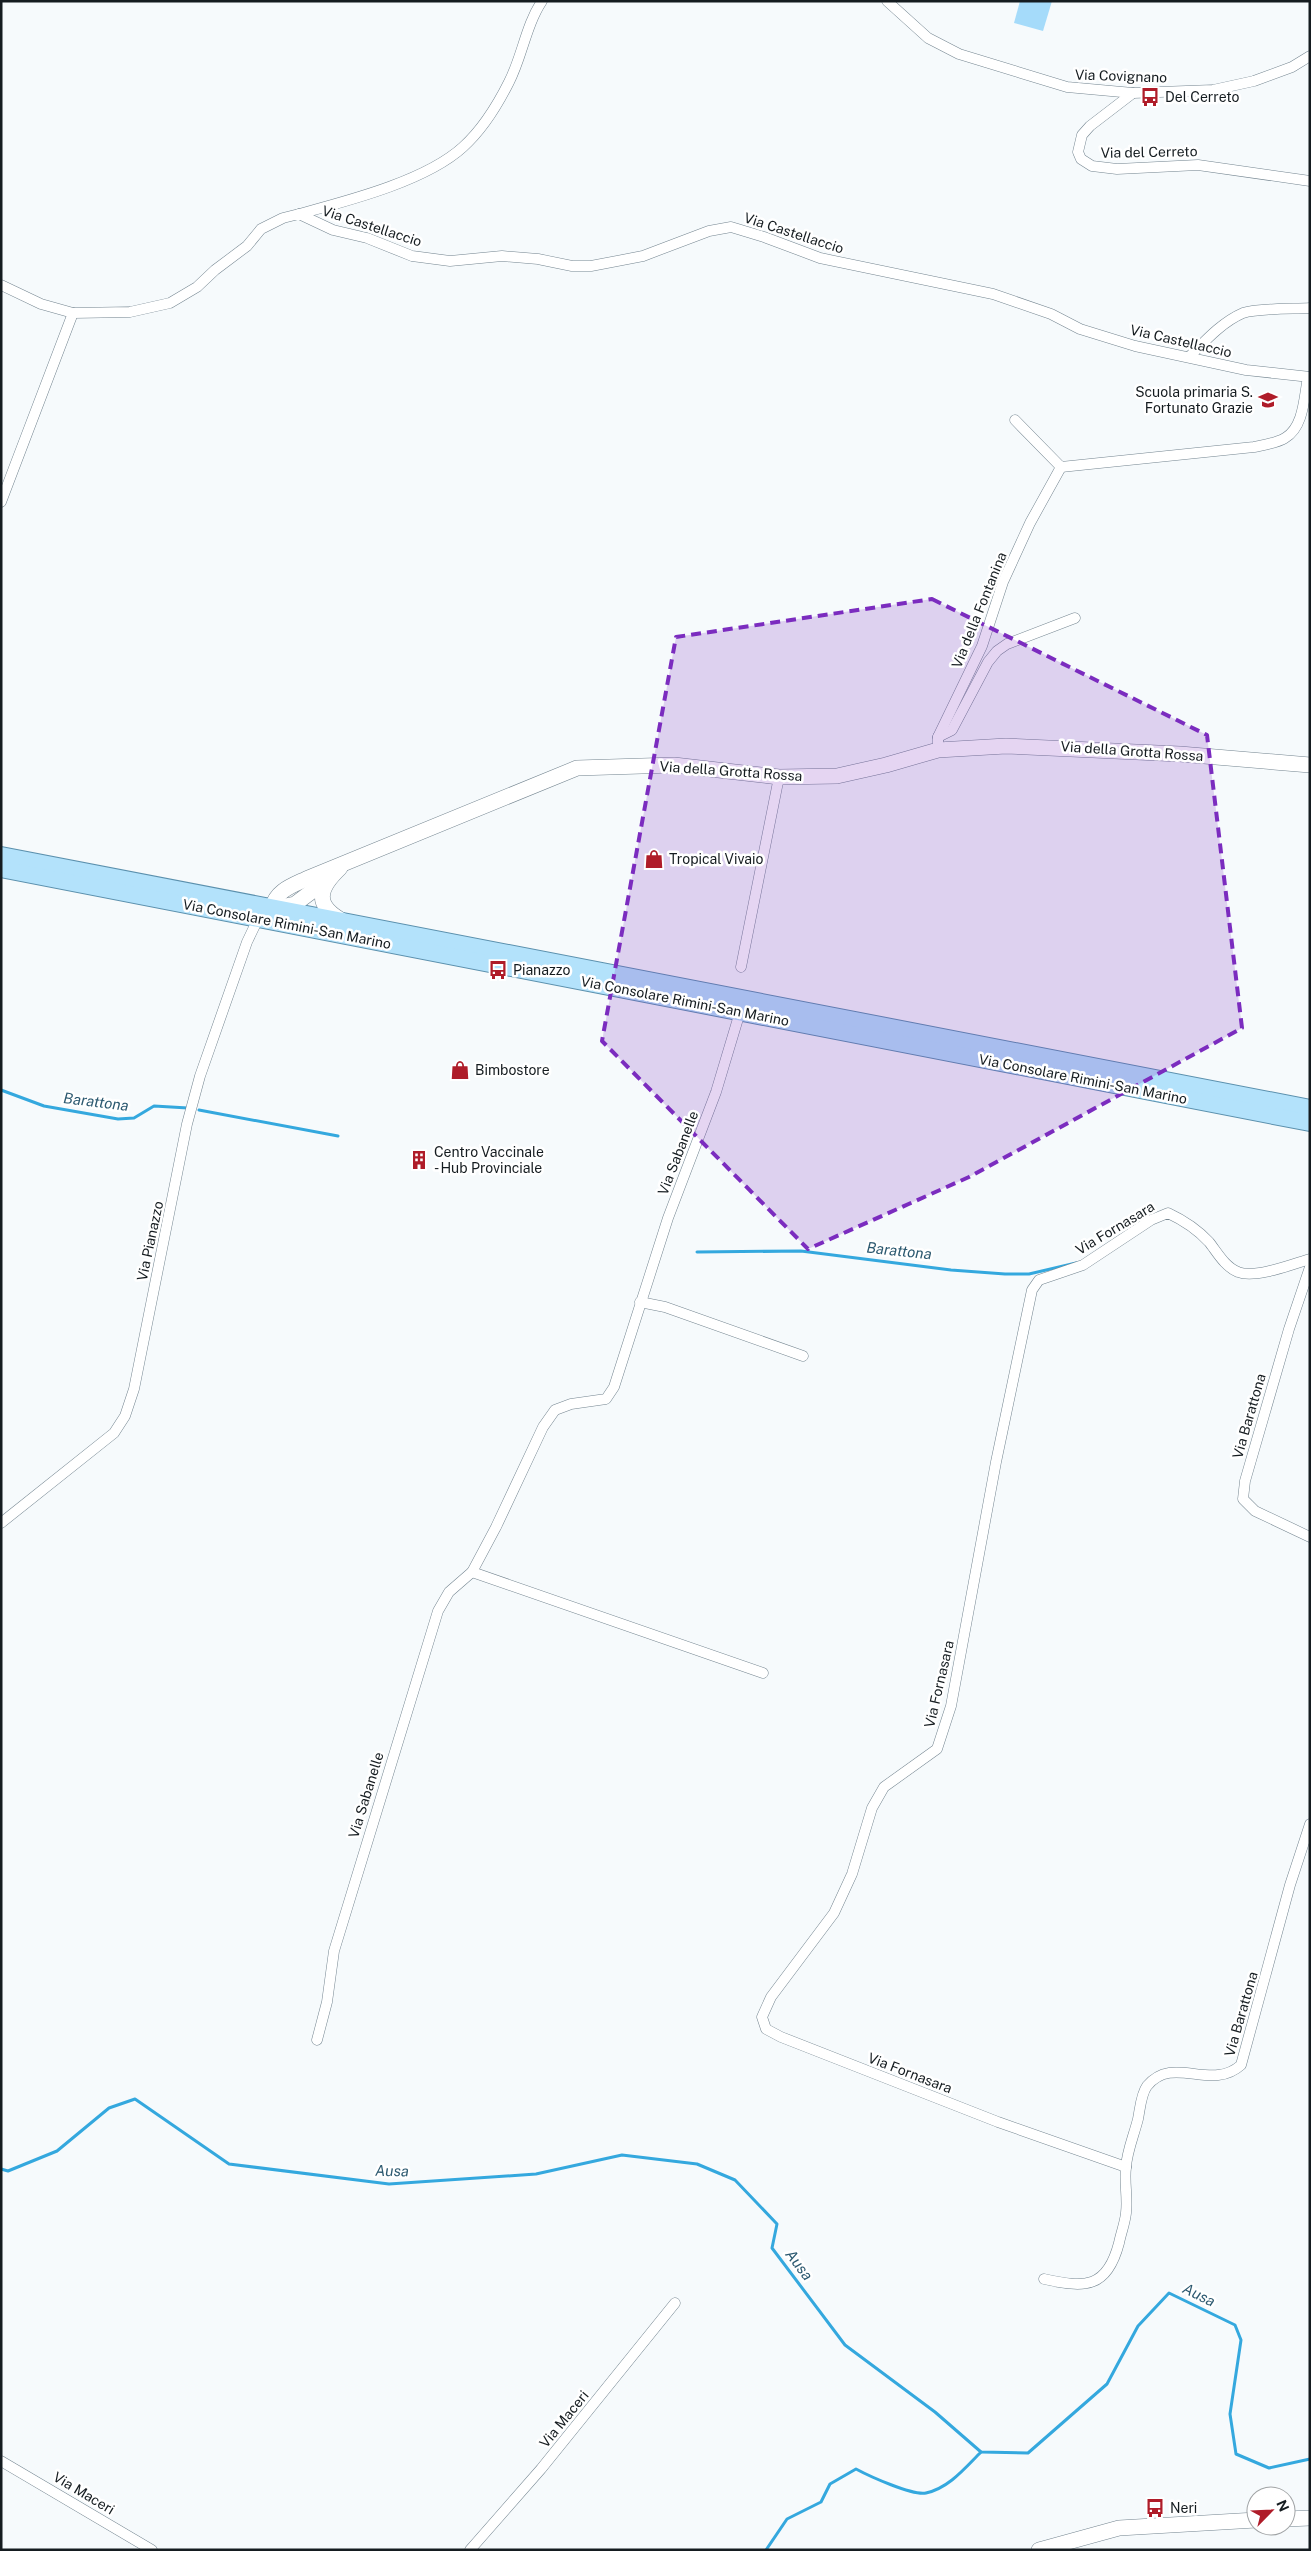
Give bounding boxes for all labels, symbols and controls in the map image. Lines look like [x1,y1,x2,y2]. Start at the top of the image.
street label: Via Covignano [1075,66,1168,86]
bus stop icon: Del Cerreto [1139,86,1161,108]
place label: Del Cerreto [1165,89,1240,105]
street label: Via del Cerreto [1100,143,1198,161]
street label: Via Castellaccio [320,202,424,250]
street label: Via Castellaccio [742,209,846,257]
street label: Via Castellaccio [1129,322,1233,360]
place label: Scuola primaria S. Fortunato Grazie [1135,384,1253,416]
school or university icon: Scuola primaria S. Fortunato Grazie [1257,389,1279,411]
street label: Via della Fontanina [948,550,1010,670]
street label: Via della Grotta Rossa [1060,738,1204,764]
street label: Via della Grotta Rossa [659,758,803,784]
shop icon: Tropical Vivaio [643,848,665,870]
place label: Tropical Vivaio [669,851,763,867]
street label: Via Consolare Rimini-San Marino [181,896,393,952]
bus stop icon: Pianazzo [487,959,509,981]
place label: Pianazzo [513,962,570,978]
street label: Via Consolare Rimini-San Marino [579,973,791,1029]
street label: Via Consolare Rimini-San Marino [977,1051,1189,1107]
shop icon: Bimbostore [449,1059,471,1081]
place label: Bimbostore [475,1062,550,1078]
water label: Barattona [62,1089,130,1114]
street label: Via Sabanelle [655,1109,701,1197]
place label: Centro Vaccinale - Hub Provinciale [434,1144,544,1176]
building icon: Centro Vaccinale - Hub Provinciale [408,1149,430,1171]
street label: Via Fornasara [1073,1198,1157,1258]
street label: Via Pianazzo [134,1199,166,1282]
water label: Barattona [866,1239,933,1262]
street label: Via Barattona [1229,1372,1269,1460]
street label: Via Fornasara [921,1639,957,1729]
street label: Via Sabanelle [345,1750,387,1840]
street label: Via Barattona [1221,1970,1261,2058]
street label: Via Fornasara [866,2050,954,2096]
water label: Ausa [375,2162,409,2179]
water label: Ausa [782,2246,816,2283]
water label: Ausa [1180,2279,1218,2310]
street label: Via Maceri [536,2387,592,2451]
street label: Via Maceri [50,2468,118,2518]
north arrow [1246,2486,1296,2536]
bus stop icon: Neri [1144,2497,1166,2519]
text: N [1273,2497,1292,2514]
place label: Neri [1170,2500,1197,2516]

